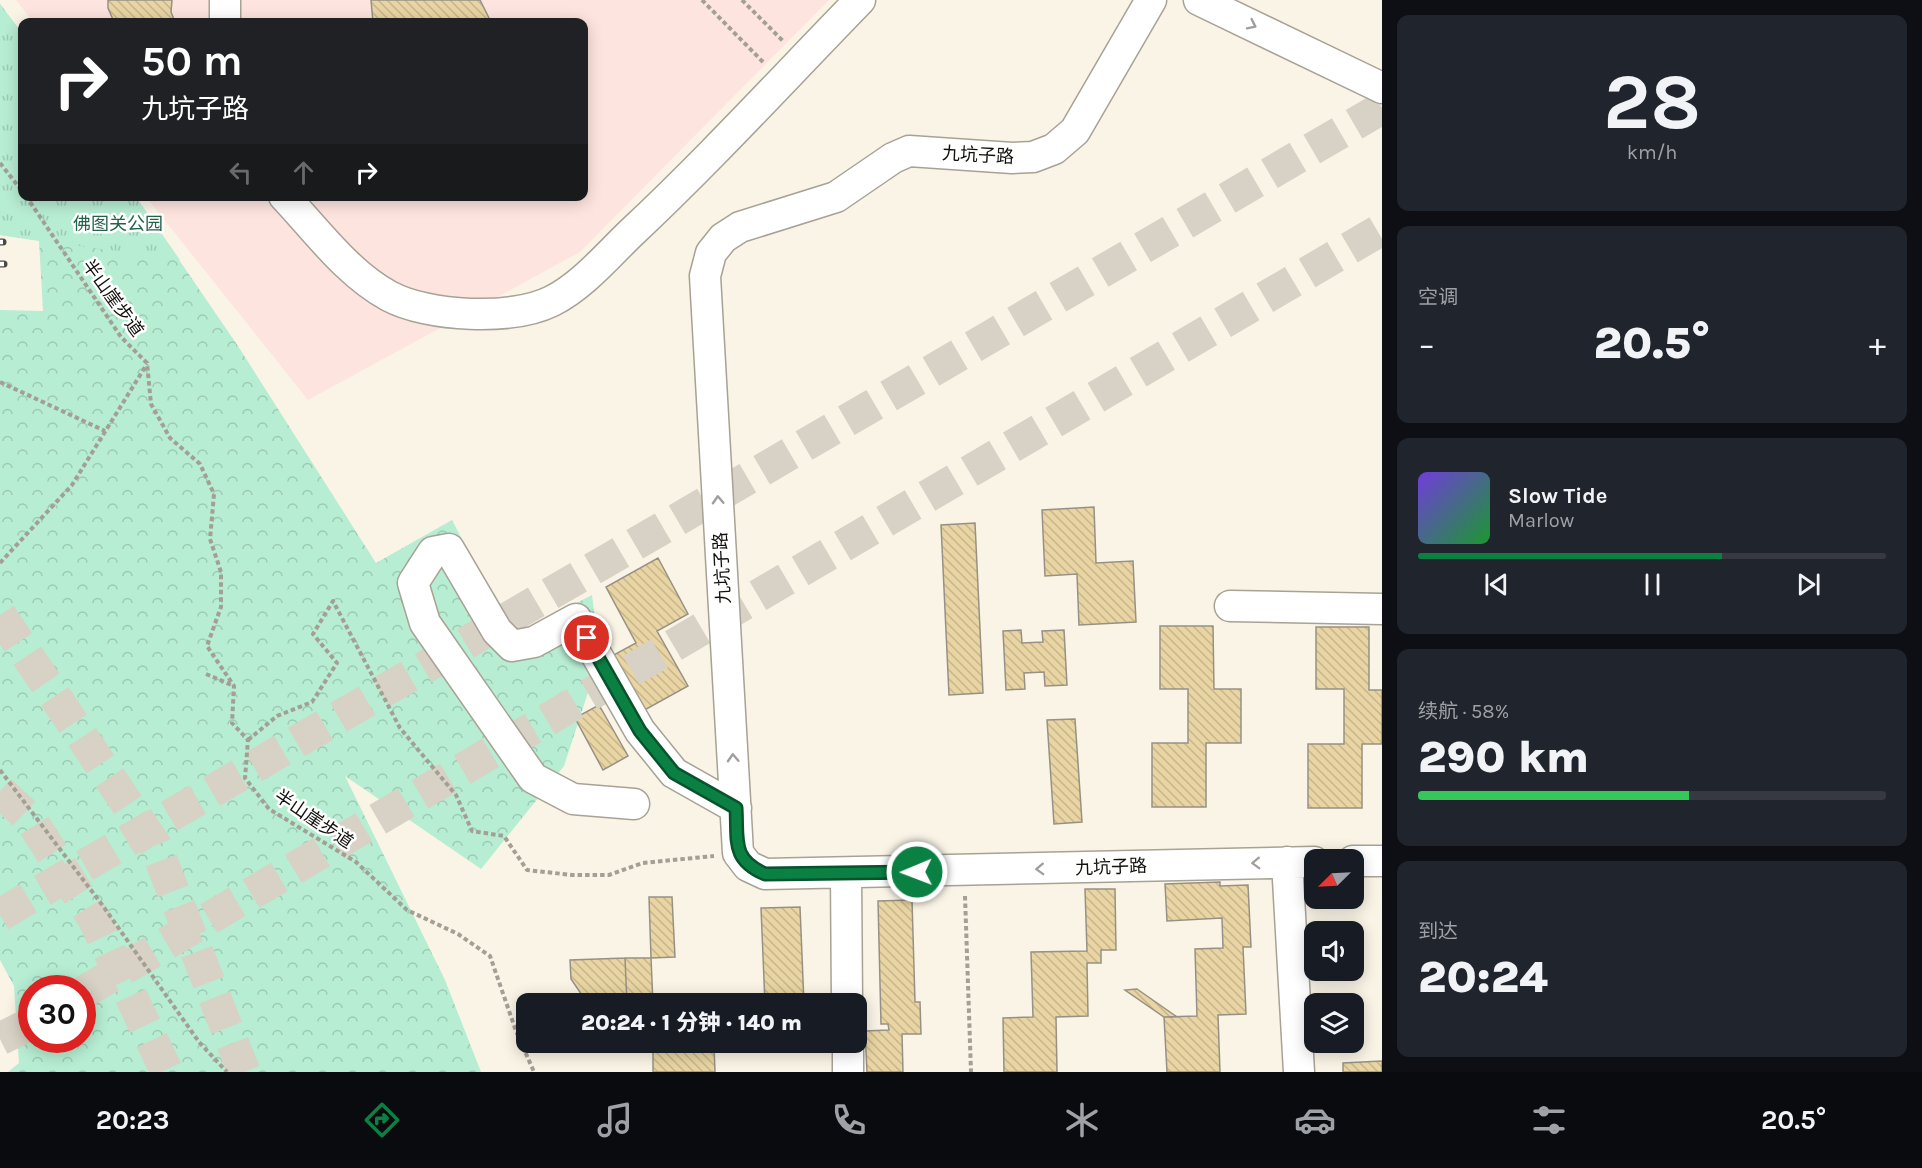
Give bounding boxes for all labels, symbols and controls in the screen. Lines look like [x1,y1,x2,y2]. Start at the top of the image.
one-way arrow [1246,18,1257,30]
text: 50 m [141,36,243,86]
icon: right [42,42,120,120]
text: 28 [1603,56,1701,148]
text: 九坑子路 [141,93,249,125]
text: km/h [1627,141,1677,164]
street label: 九坑子路 [941,142,1015,168]
icon: left [224,156,257,189]
icon: ahead [287,156,320,189]
icon: right [350,156,383,189]
park label: 佛图关公园 [73,213,163,235]
street label: 半山崖步道 [78,255,148,341]
text: 空调 [1418,286,1458,309]
text: 20.5° [1594,317,1710,369]
text: − [1418,325,1435,363]
text: + [1869,325,1886,363]
text: Slow Tide [1508,483,1608,509]
one-way arrow [712,496,725,505]
text: Marlow [1508,509,1574,532]
street label: 九坑子路 [709,531,735,605]
icon: previous [1480,568,1513,601]
icon: pause [1636,568,1669,601]
icon: next [1792,568,1825,601]
pin [561,612,612,663]
icon: arrive [570,621,603,654]
text: 续航 · 58% [1418,700,1509,723]
text: 290 km [1418,731,1589,783]
one-way arrow [726,753,739,762]
street label: 半山崖步道 [271,785,357,853]
position arrow [885,840,949,904]
north arrow [1304,849,1364,909]
map controls [1304,849,1364,1053]
street label: 九坑子路 [1075,855,1147,879]
one-way arrow [1251,856,1260,869]
one-way arrow [1035,863,1044,875]
text: 到达 [1418,920,1458,943]
button: sound [1304,921,1364,981]
text: 20:24 [1418,951,1548,1003]
speed limit sign: 30 [18,975,96,1053]
button: layers [1304,993,1364,1053]
text: 20:24 · 1 分钟 · 140 m [581,1010,802,1036]
icon: directions [361,1099,403,1141]
icon: music [594,1099,636,1141]
icon: phone [828,1099,870,1141]
icon: climate [1061,1099,1103,1141]
icon: car [1294,1099,1336,1141]
icon: filters [1528,1099,1570,1141]
text: 20:23 [96,1104,170,1136]
text: 20.5° [1761,1104,1826,1136]

